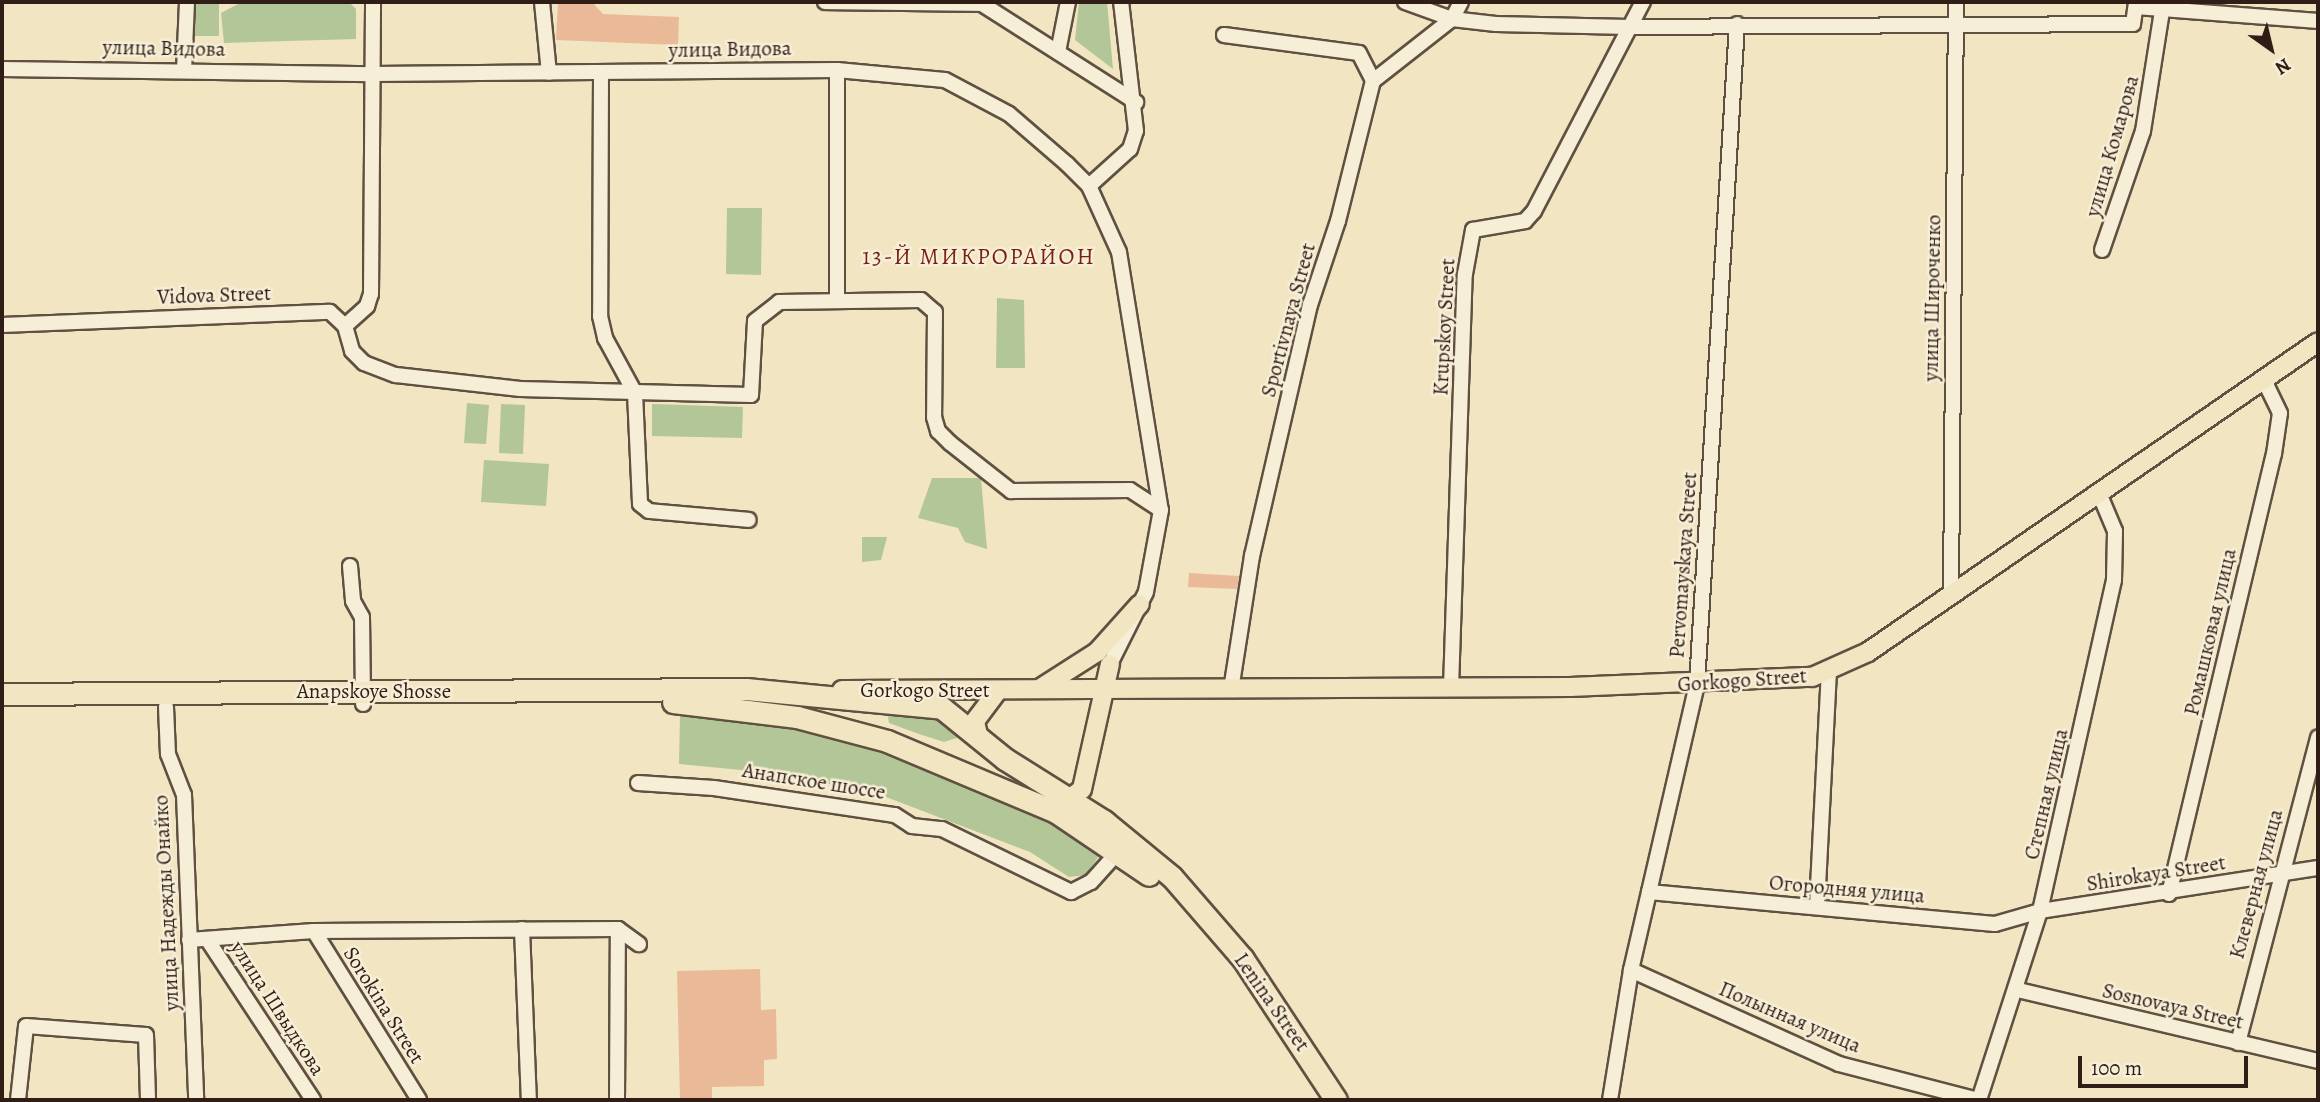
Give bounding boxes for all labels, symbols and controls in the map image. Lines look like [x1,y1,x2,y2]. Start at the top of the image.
north arrow [2236,14,2306,84]
street label: улица Видова [102,34,226,62]
street label: улица Видова [668,35,792,63]
text: N [2270,52,2296,81]
street label: улица Комарова [2080,72,2144,220]
street label: улица Широченко [1918,214,1946,382]
street label: Sportivnaya Street [1255,240,1321,400]
district label: 13-Й МИКРОРАЙОН [864,243,1094,271]
street label: Krupskoy Street [1428,258,1460,396]
street label: Vidova Street [157,280,271,310]
street label: Pervomayskaya Street [1664,471,1702,659]
street label: Ромашковая улица [2179,546,2241,718]
street label: Gorkogo Street [1677,663,1807,697]
street label: Gorkogo Street [860,677,990,703]
street label: Anapskoye Shosse [297,678,451,704]
street label: Степная улица [2019,726,2073,862]
street label: Анапское шоссе [741,757,887,805]
street label: улица Надежды Онайко [148,794,184,1012]
street label: Клеверная улица [2224,806,2288,962]
street label: Shirokaya Street [2085,850,2227,896]
street label: Огородняя улица [1768,870,1926,908]
street label: улица Швыдкова [225,936,331,1080]
street label: Sorokina Street [338,942,430,1068]
street label: Lenina Street [1229,948,1315,1056]
street label: Полынная улица [1715,976,1865,1058]
street label: Sosnovaya Street [2100,977,2246,1035]
scale bar [2082,1042,2252,1086]
text: 100 m [2091,1054,2142,1082]

